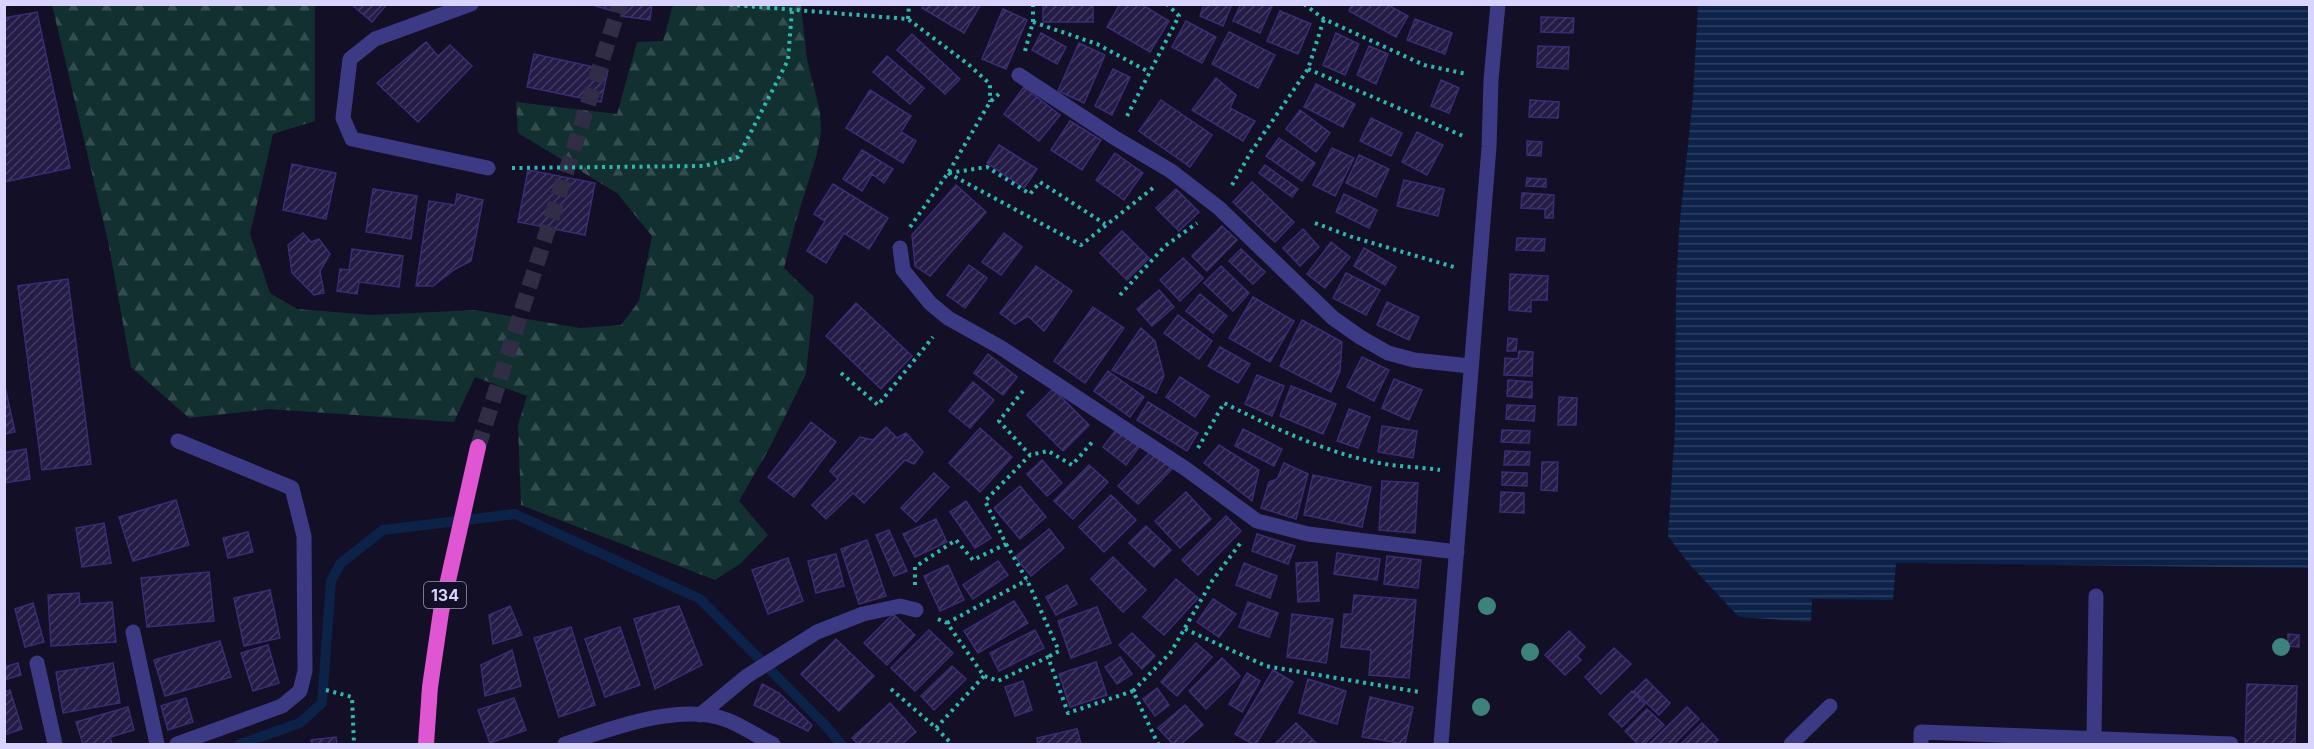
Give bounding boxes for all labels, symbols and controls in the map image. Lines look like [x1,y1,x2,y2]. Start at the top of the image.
road number: 134 [424,582,466,608]

